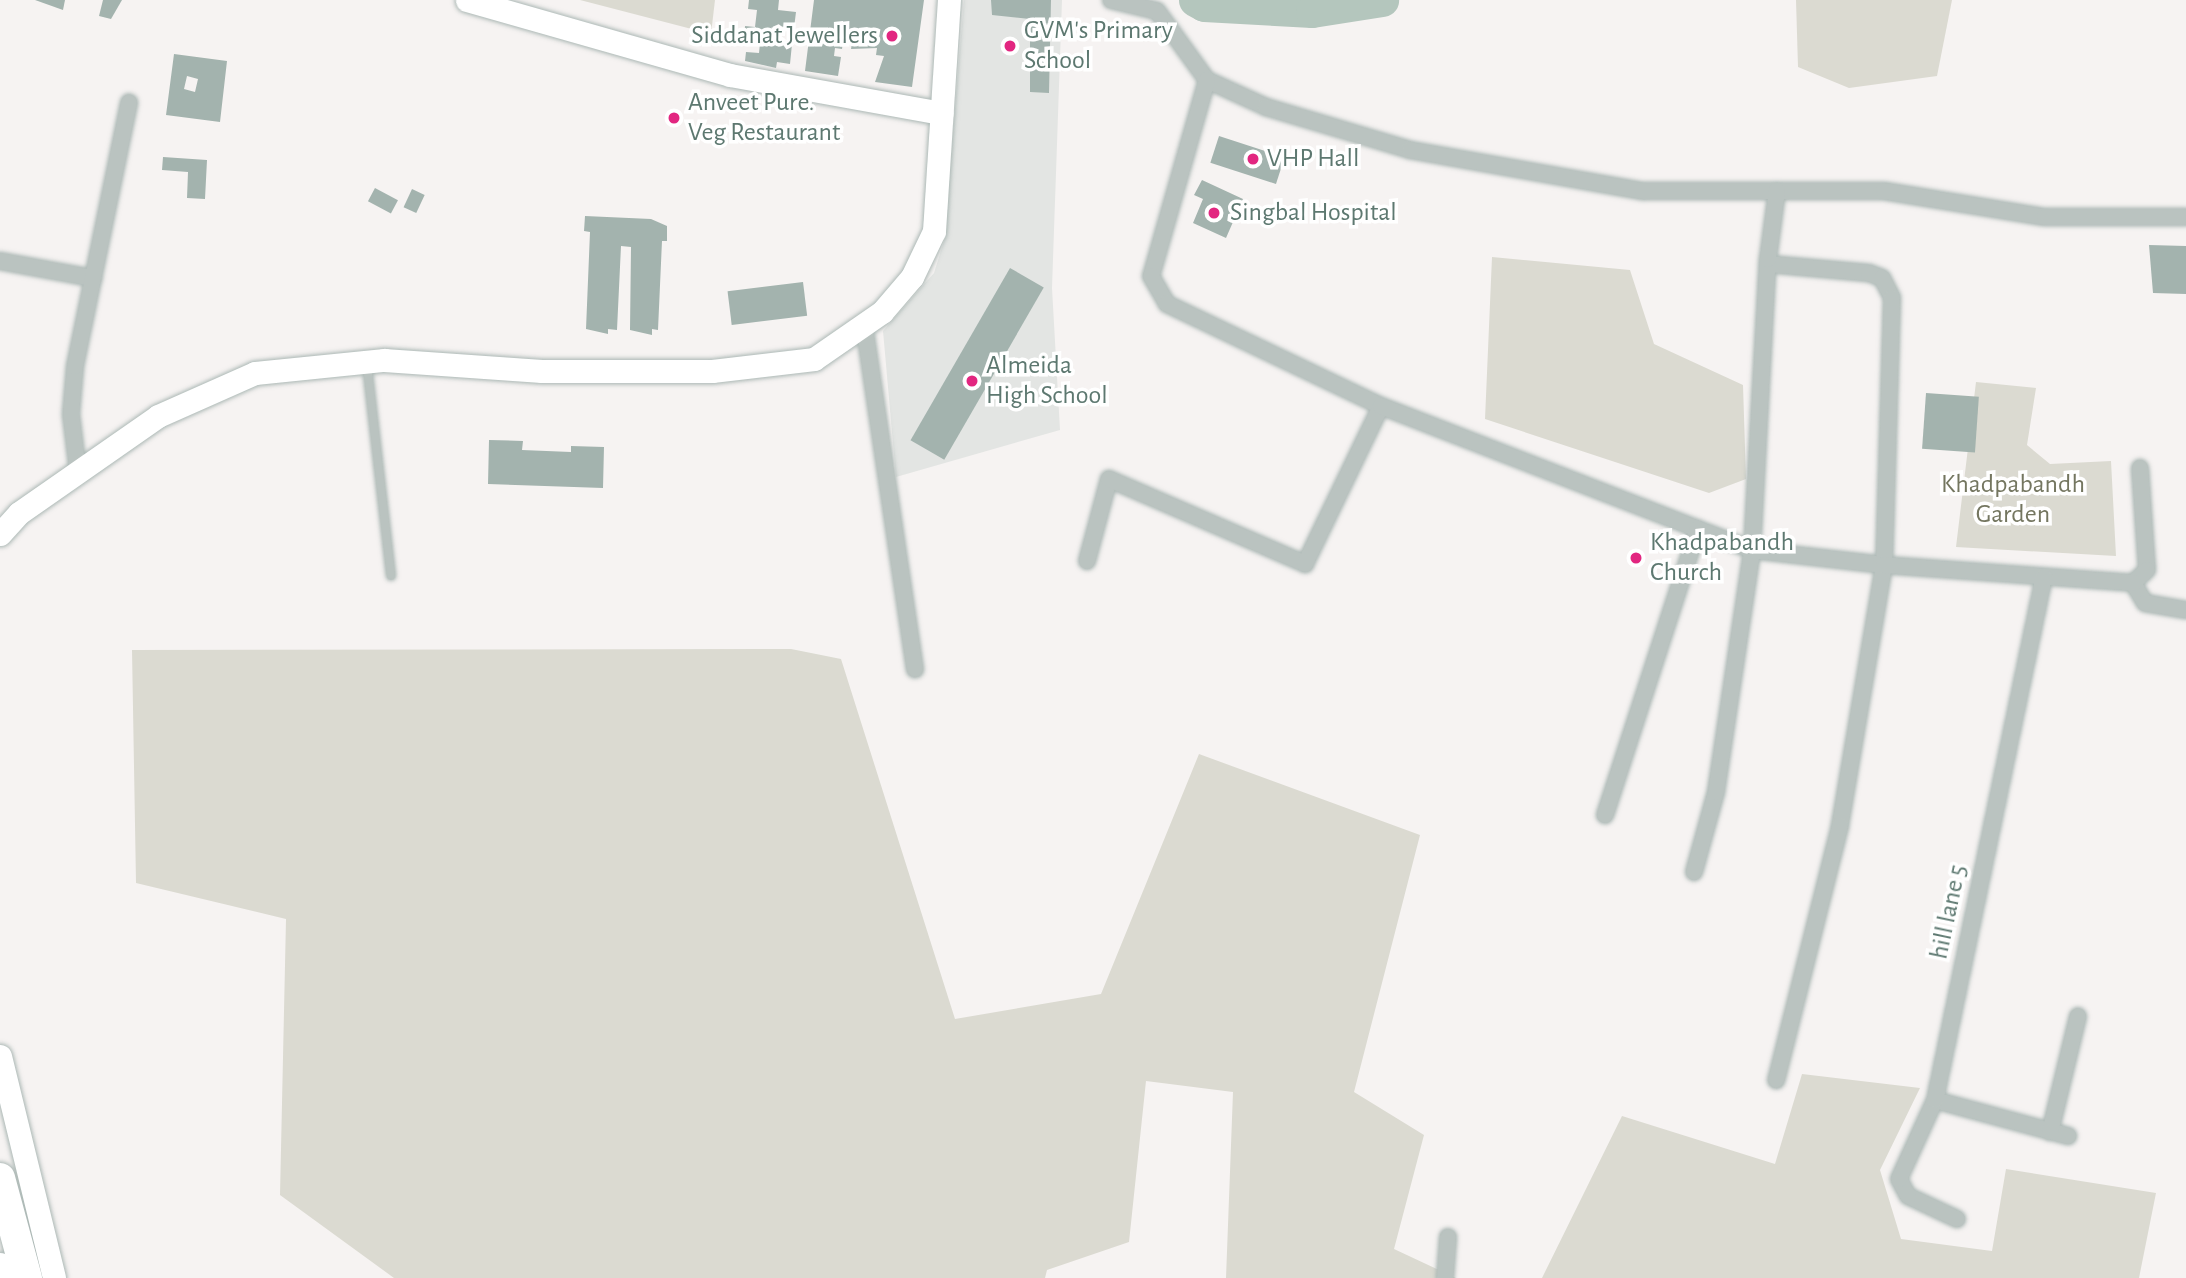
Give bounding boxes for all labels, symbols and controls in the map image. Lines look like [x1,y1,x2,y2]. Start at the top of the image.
place label: GVM's Primary School [1024,15,1173,76]
place label: Siddanat Jewellers [691,20,878,52]
marker: Siddanat Jewellers [884,28,900,44]
marker: GVM's Primary School [1002,38,1018,54]
place label: Anveet Pure. Veg Restaurant [688,87,840,148]
marker: Anveet Pure. Veg Restaurant [666,110,682,126]
place label: VHP Hall [1267,143,1359,175]
marker: VHP Hall [1245,151,1261,167]
place label: Singbal Hospital [1230,197,1397,229]
marker: Singbal Hospital [1204,203,1224,223]
place label: Almeida High School [986,350,1108,412]
marker: Almeida High School [964,373,980,389]
park label: Khadpabandh Garden [1941,469,2085,530]
place label: Khadpabandh Church [1650,527,1794,588]
marker: Khadpabandh Church [1628,550,1644,566]
street label: hill lane 5 [1924,862,1974,962]

